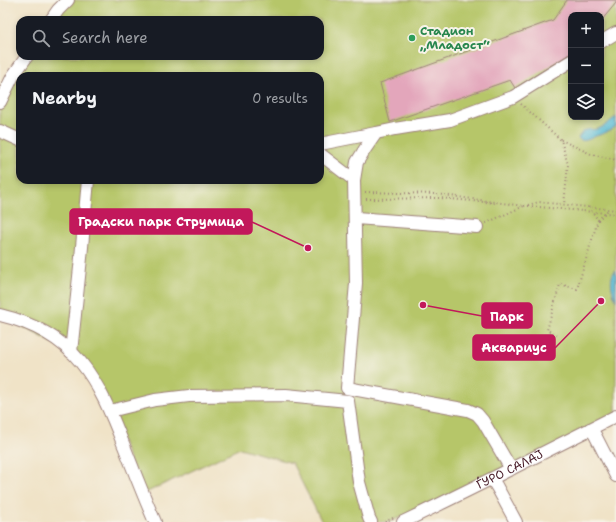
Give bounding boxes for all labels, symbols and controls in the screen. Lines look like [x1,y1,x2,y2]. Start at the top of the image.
map controls [568,12,604,120]
button: + [568,12,604,48]
search box [16,16,324,60]
place label: Стадион „Младост“ [420,23,490,53]
icon: search [30,27,52,49]
text: Search here [62,28,148,48]
marker: Стадион „Младост“ [407,33,417,43]
button: − [568,48,604,84]
button: layers [568,84,604,120]
text: Nearby [32,87,97,109]
text: 0 results [252,90,308,107]
callout: Градски парк Струмица [70,209,252,234]
text: Градски парк Струмица [78,213,244,230]
callout: Парк [482,303,532,328]
text: Парк [490,308,524,325]
callout: Аквариус [473,335,555,360]
text: Аквариус [481,339,547,356]
street label: ЃУРО САЛАЈ [474,446,546,493]

